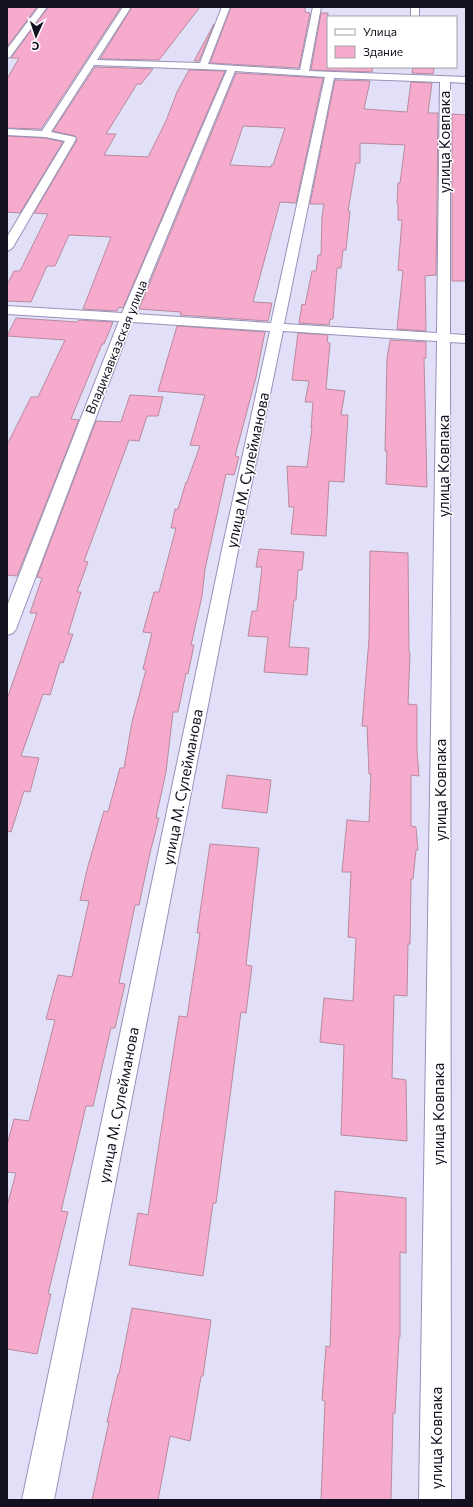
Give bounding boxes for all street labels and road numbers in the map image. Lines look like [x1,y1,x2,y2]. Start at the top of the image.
street label: улица Ковпака [435,91,453,193]
street label: Владикавказская улица [82,278,150,416]
street label: улица М. Сулейманова [222,390,272,550]
street label: улица Ковпака [434,415,452,517]
street label: улица М. Сулейманова [158,707,206,867]
street label: улица Ковпака [431,739,449,841]
street label: улица М. Сулейманова [94,1025,142,1185]
street label: улица Ковпака [429,1063,447,1165]
street label: улица Ковпака [427,1387,445,1489]

